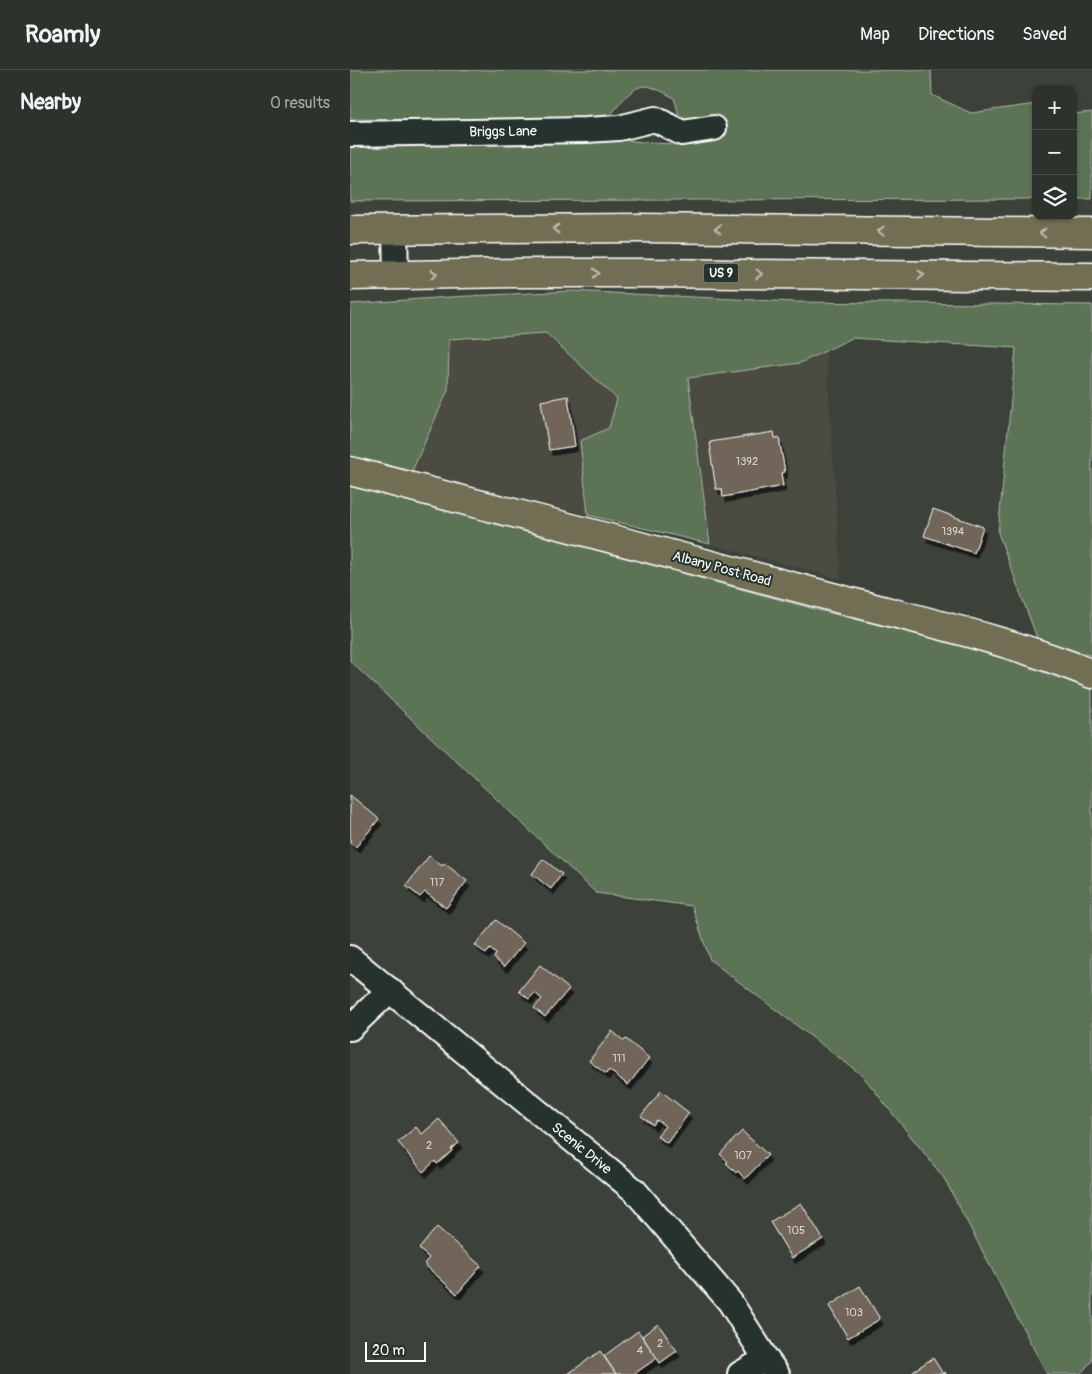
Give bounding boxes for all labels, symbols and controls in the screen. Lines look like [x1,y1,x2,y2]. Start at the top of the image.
text: Roamly [25,20,100,49]
text: Map [860,23,890,46]
text: Directions [918,23,994,46]
text: Saved [1022,23,1067,46]
map controls [1032,85,1077,220]
button: + [1032,85,1077,130]
text: Nearby [20,89,81,116]
text: 0 results [270,93,330,113]
street label: Briggs Lane [469,122,537,141]
button: − [1032,130,1077,175]
button: layers [1032,175,1077,220]
one-way arrow [552,224,560,234]
one-way arrow [714,224,722,234]
one-way arrow [877,226,884,236]
one-way arrow [1039,228,1047,238]
road number: US 9 [704,264,738,282]
one-way arrow [592,268,600,278]
one-way arrow [430,269,438,280]
one-way arrow [755,269,763,279]
one-way arrow [918,270,925,280]
house number: 1392 [736,455,758,468]
house number: 1394 [942,525,965,538]
street label: Albany Post Road [671,547,773,590]
house number: 117 [430,876,444,889]
house number: 111 [613,1052,625,1065]
street label: Scenic Drive [548,1119,615,1178]
house number: 2 [426,1139,432,1152]
house number: 107 [734,1149,752,1162]
house number: 105 [787,1224,805,1237]
house number: 103 [845,1306,863,1319]
house number: 2 [657,1337,663,1350]
scale bar [365,1339,426,1362]
text: 20 m [372,1342,405,1359]
house number: 4 [637,1344,644,1357]

